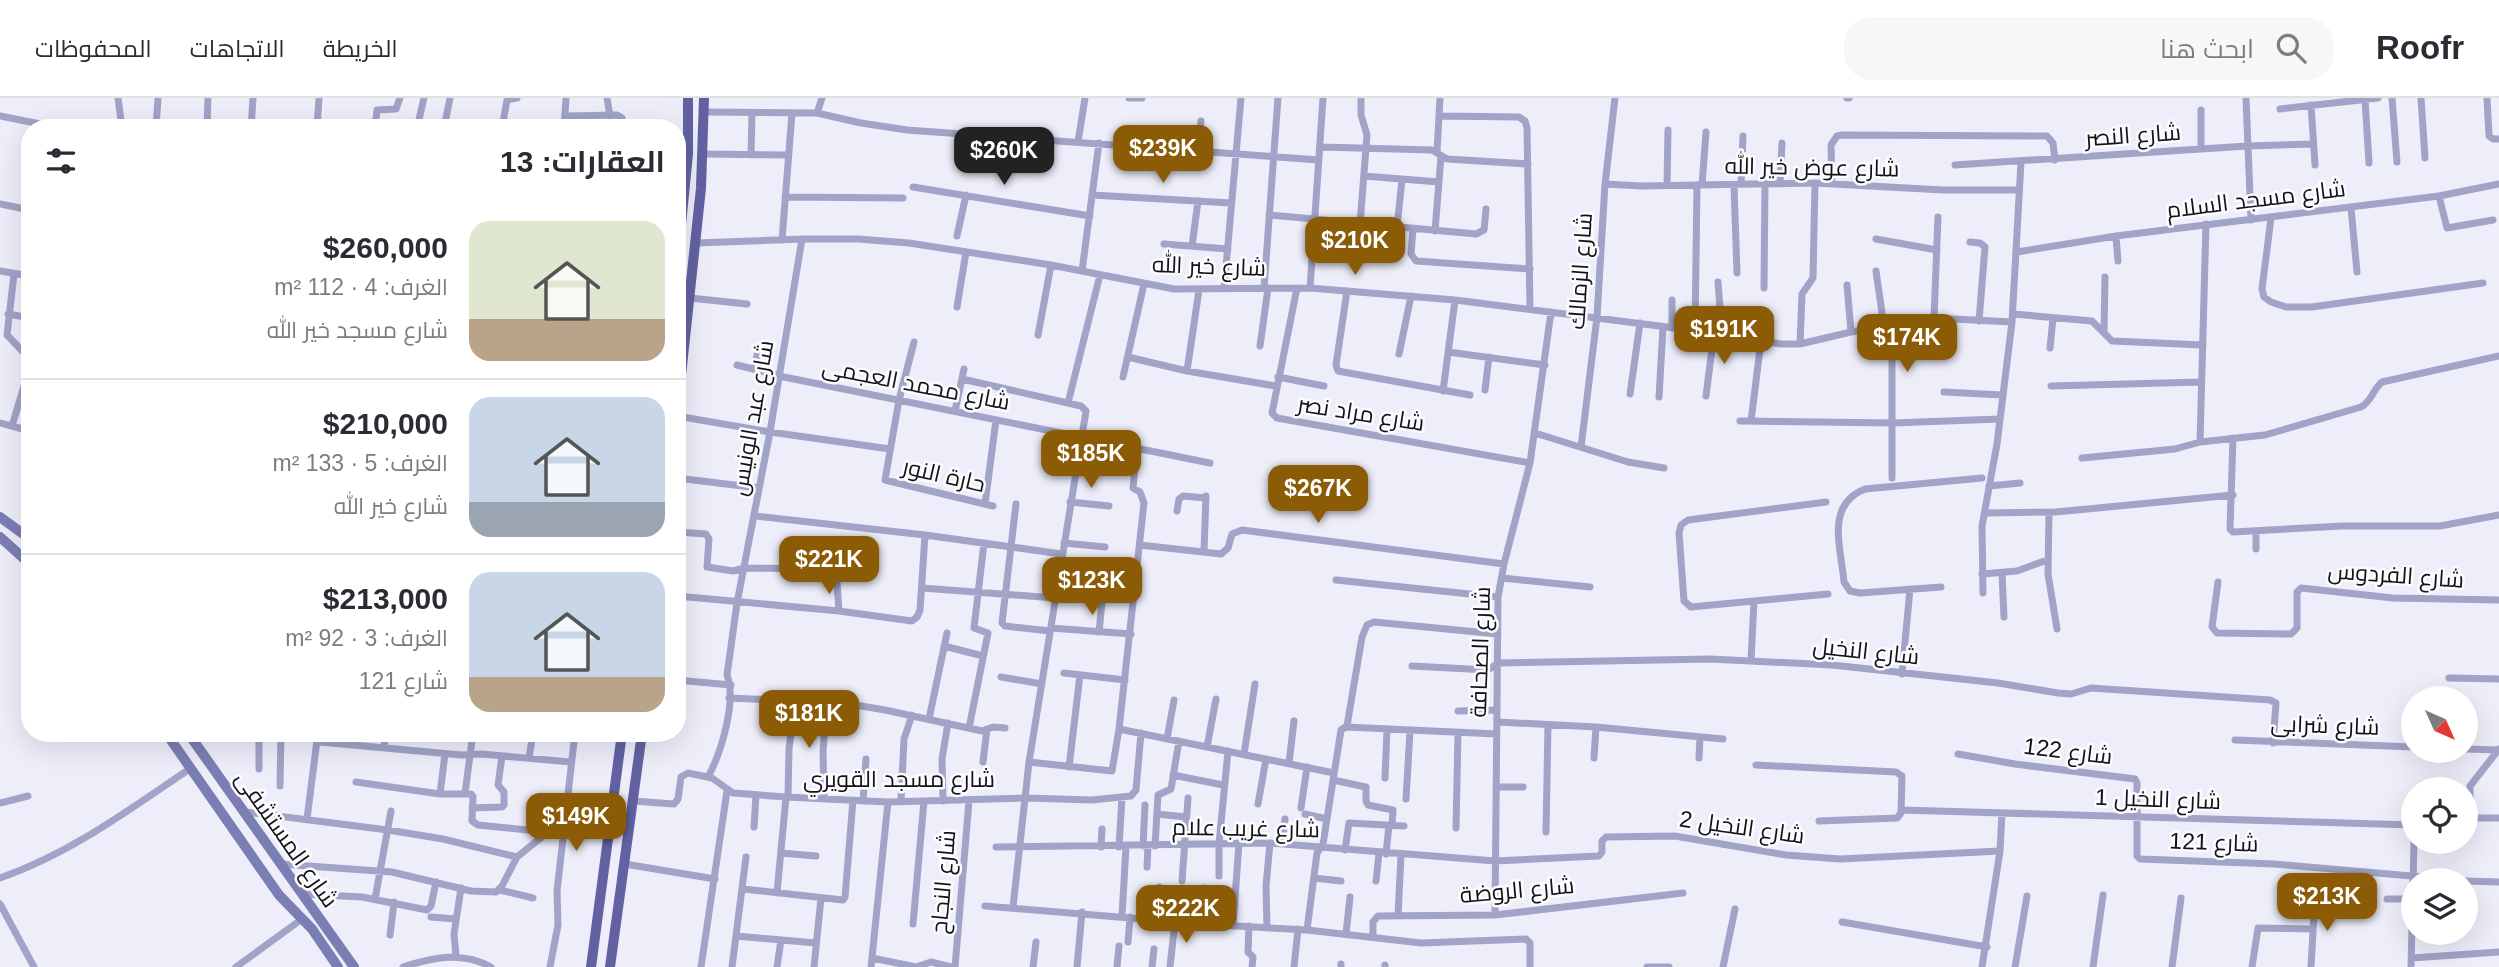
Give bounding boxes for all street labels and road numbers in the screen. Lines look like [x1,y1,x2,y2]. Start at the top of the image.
street label: شارع النصر [2082,119,2182,154]
street label: شارع عوض خير الله [1724,150,1900,185]
street label: شارع مسجد السلام [2165,175,2347,226]
street label: شارع الزمالك [1563,212,1600,330]
street label: شارع خير الله [1151,249,1267,284]
street label: شارع عبد الونيس [726,338,781,498]
street label: شارع محمد العجمى [819,353,1012,418]
street label: شارع مراد نصر [1293,390,1426,439]
street label: حارة النور [898,452,988,497]
street label: شارع الفردوس [2327,557,2465,596]
street label: شارع الصحافة [1465,586,1498,718]
street label: شارع النخيل [1811,632,1921,673]
street label: شارع شرابى [2270,710,2380,743]
street label: شارع 122 [2022,733,2114,772]
street label: شارع المستشفى [228,766,344,914]
street label: شارع مسجد القويري [803,766,995,797]
street label: شارع النخيل 1 [2094,784,2221,817]
street label: شارع النخيل 2 [1677,805,1806,852]
street label: شارع غريب علام [1172,814,1320,845]
street label: شارع 121 [2169,827,2259,860]
street label: شارع النجاح [926,829,963,935]
street label: شارع الروضة [1459,872,1576,911]

